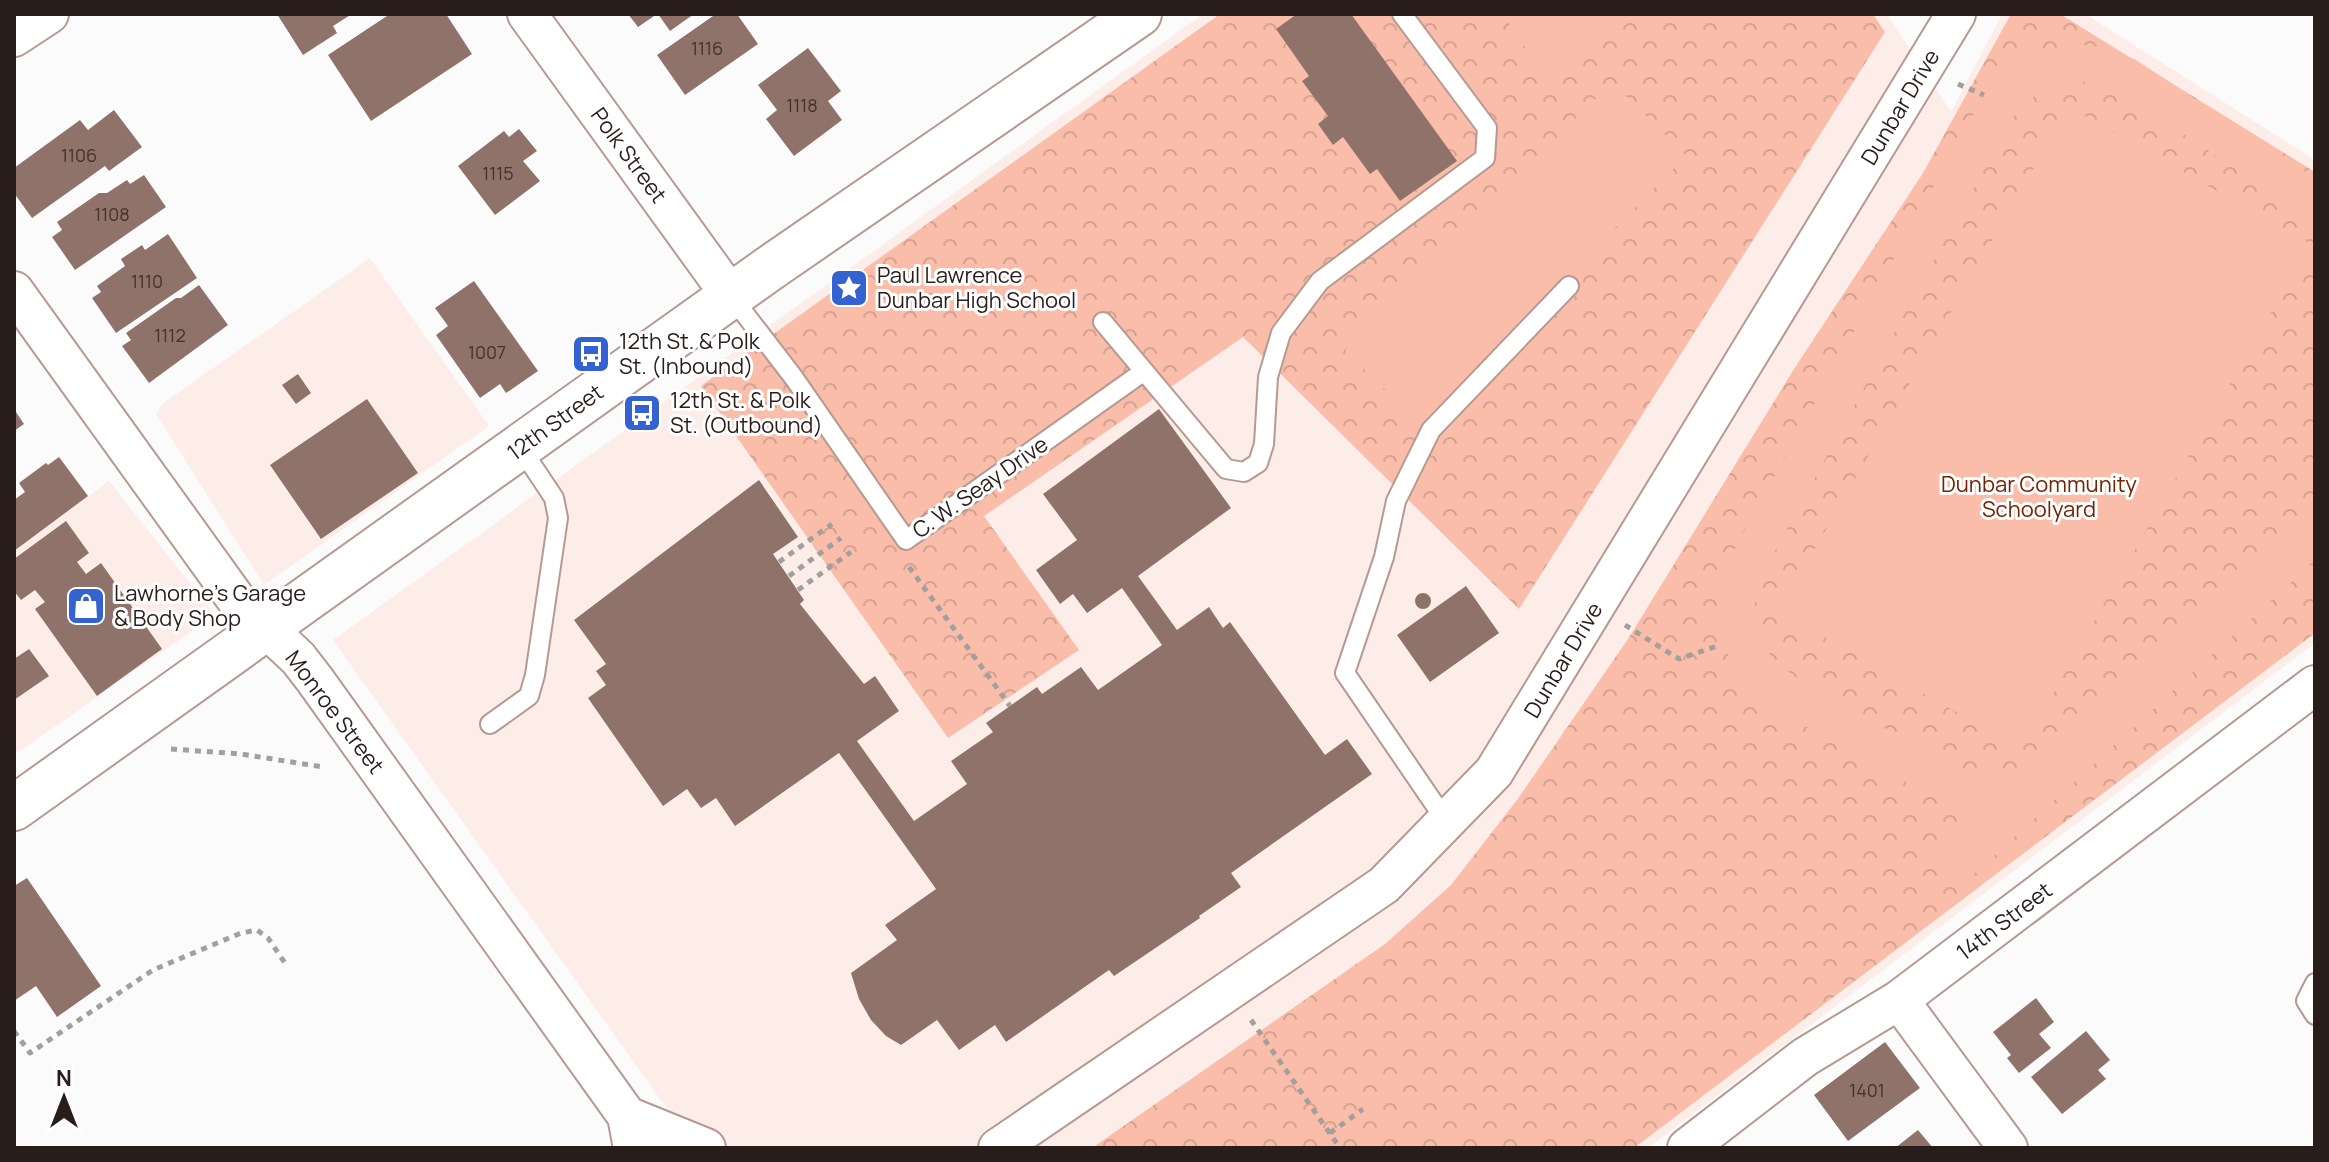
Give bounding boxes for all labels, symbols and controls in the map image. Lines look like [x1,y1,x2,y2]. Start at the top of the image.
house number: 1116 [691,36,723,60]
street label: Dunbar Drive [1854,43,1946,170]
house number: 1118 [786,93,818,117]
street label: Polk Street [584,101,674,209]
house number: 1106 [61,143,97,167]
house number: 1115 [482,161,514,185]
house number: 1108 [94,202,130,226]
place label: Paul Lawrence Dunbar High School [877,260,1076,315]
place icon: Paul Lawrence Dunbar High School [828,267,870,309]
house number: 1110 [131,269,163,293]
house number: 1112 [154,323,186,347]
place label: 12th St. & Polk St. (Inbound) [619,326,761,381]
bus stop icon: 12th St. & Polk St. (Inbound) [570,333,612,375]
house number: 1007 [468,340,506,364]
street label: 12th Street [501,377,609,467]
place label: 12th St. & Polk St. (Outbound) [670,385,823,440]
bus stop icon: 12th St. & Polk St. (Outbound) [621,392,663,434]
street label: C. W. Seay Drive [906,429,1054,545]
park label: Dunbar Community Schoolyard [1941,469,2137,524]
place label: Lawhorne's Garage & Body Shop [114,578,306,633]
shop icon: Lawhorne's Garage & Body Shop [65,585,107,627]
street label: Dunbar Drive [1517,596,1609,723]
street label: Monroe Street [279,644,391,780]
street label: 14th Street [1950,875,2058,967]
north arrow [24,1058,104,1138]
text: N [56,1063,72,1093]
house number: 1401 [1849,1078,1885,1102]

